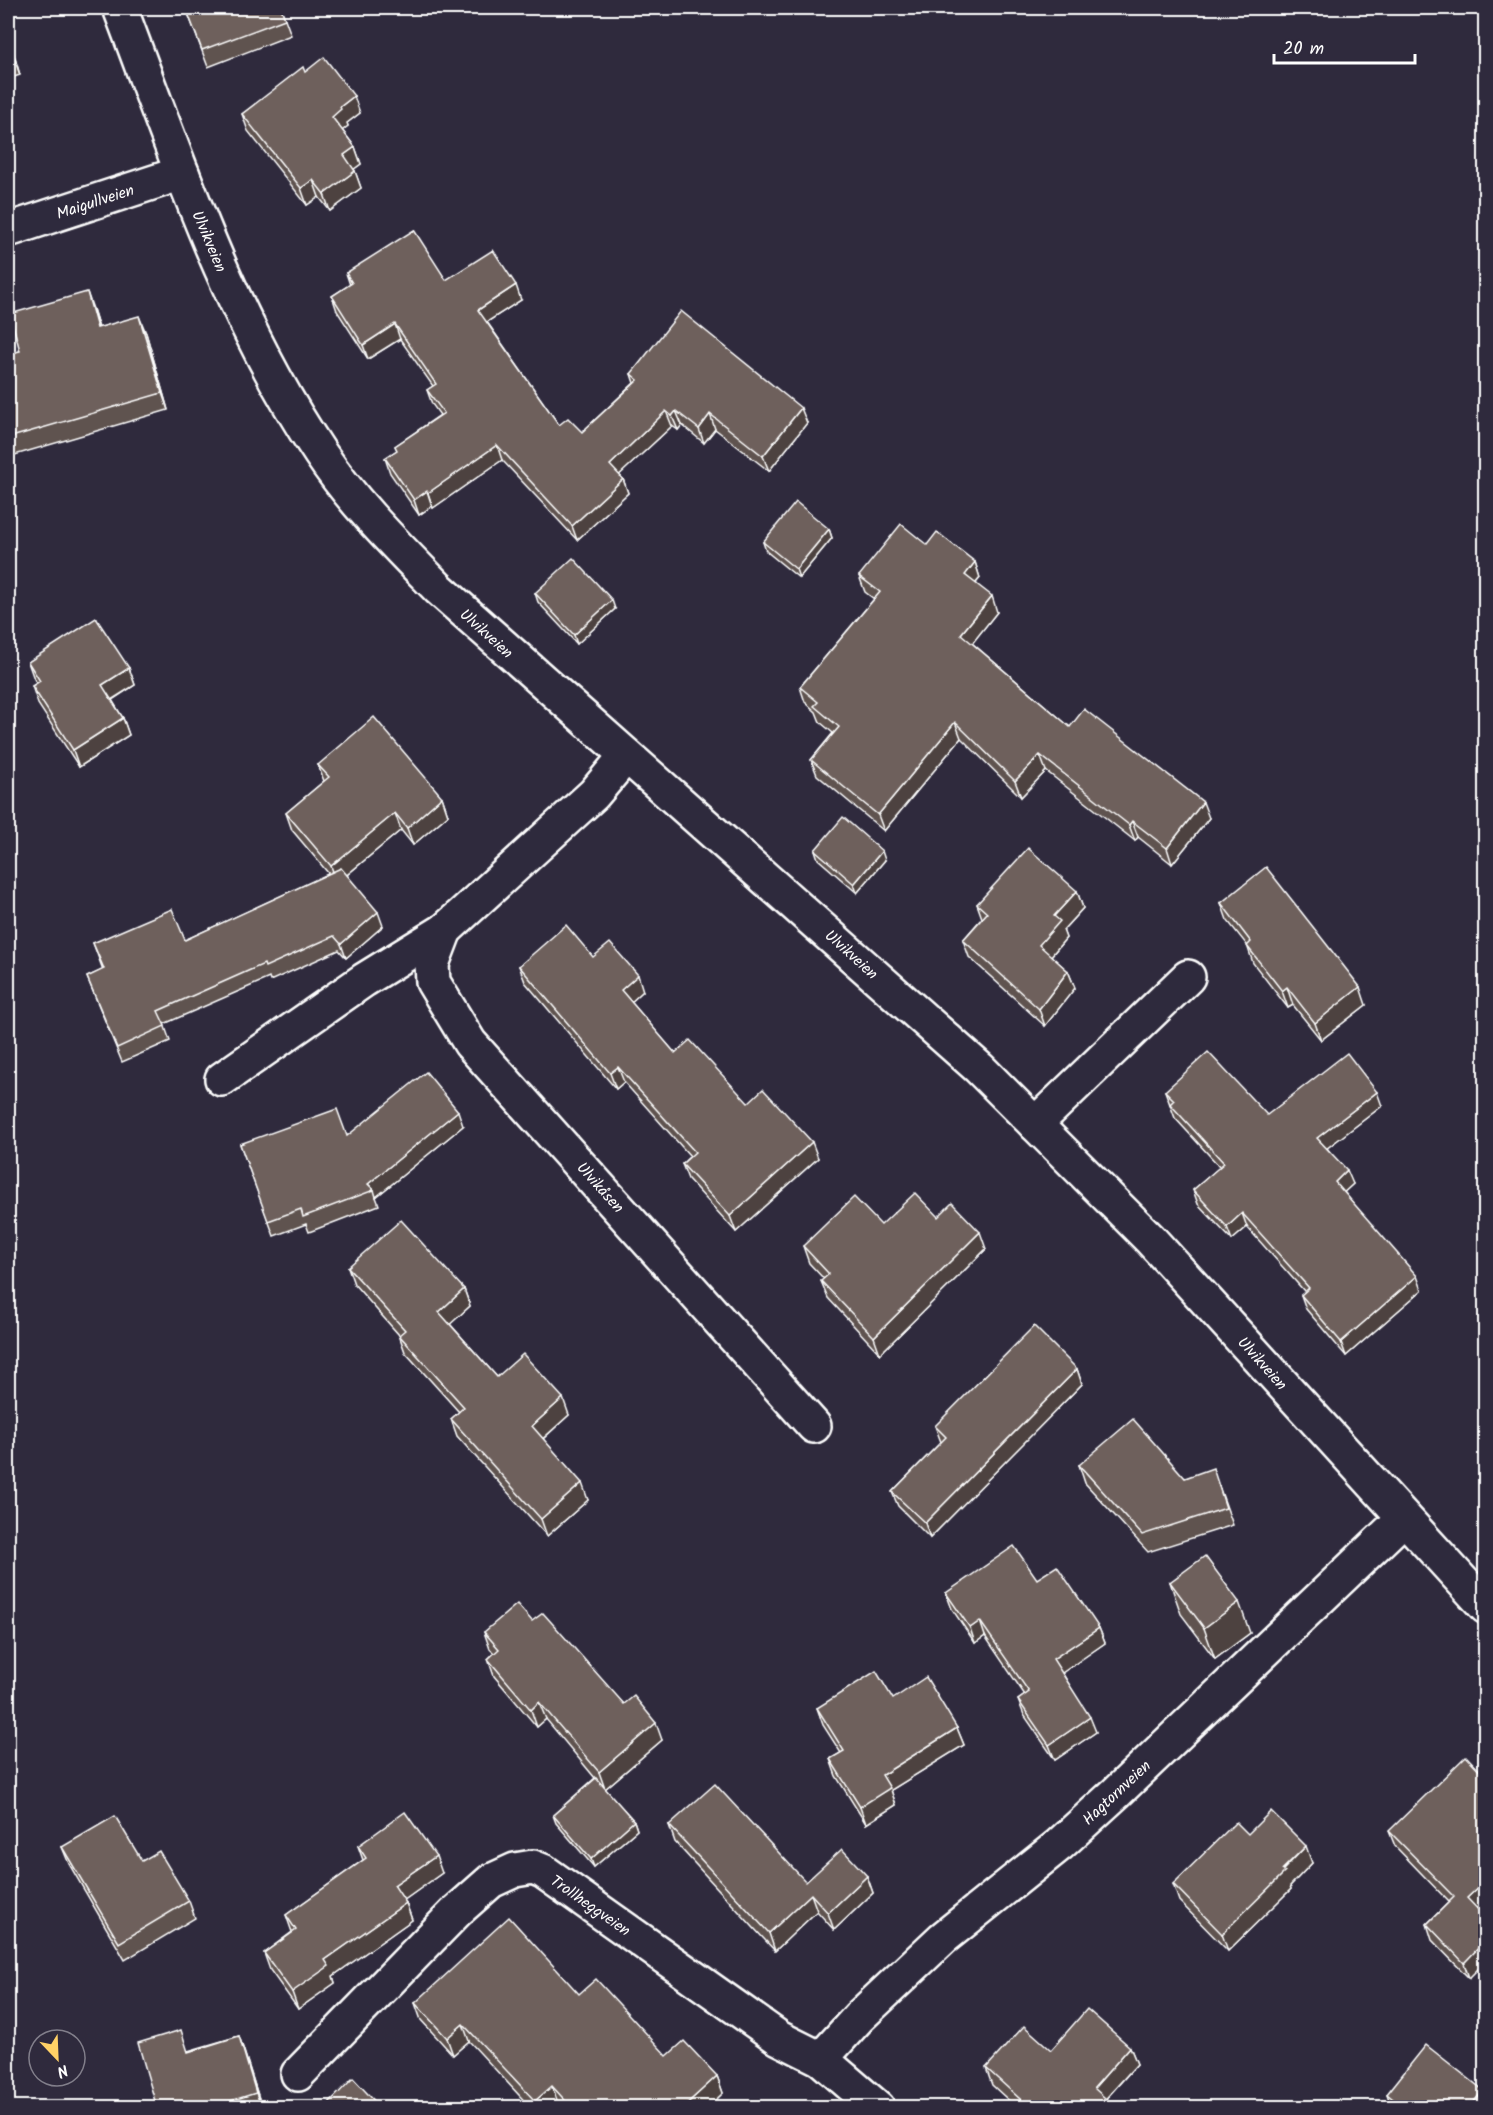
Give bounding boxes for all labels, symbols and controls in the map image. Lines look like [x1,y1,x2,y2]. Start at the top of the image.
scale bar [1274,27,1415,65]
text: 20 m [1283,35,1324,64]
street label: Maigullveien [53,178,138,227]
street label: Ulvikveien [184,207,233,276]
street label: Ulvikveien [453,603,519,665]
street label: Ulvikveien [818,924,884,986]
street label: Ulvikåsen [570,1157,630,1219]
street label: Ulvikveien [1231,1331,1293,1397]
street label: Hagtornveien [1077,1754,1157,1832]
street label: Trollheggveien [545,1869,636,1943]
north arrow [27,2028,87,2088]
text: N [53,2057,72,2084]

